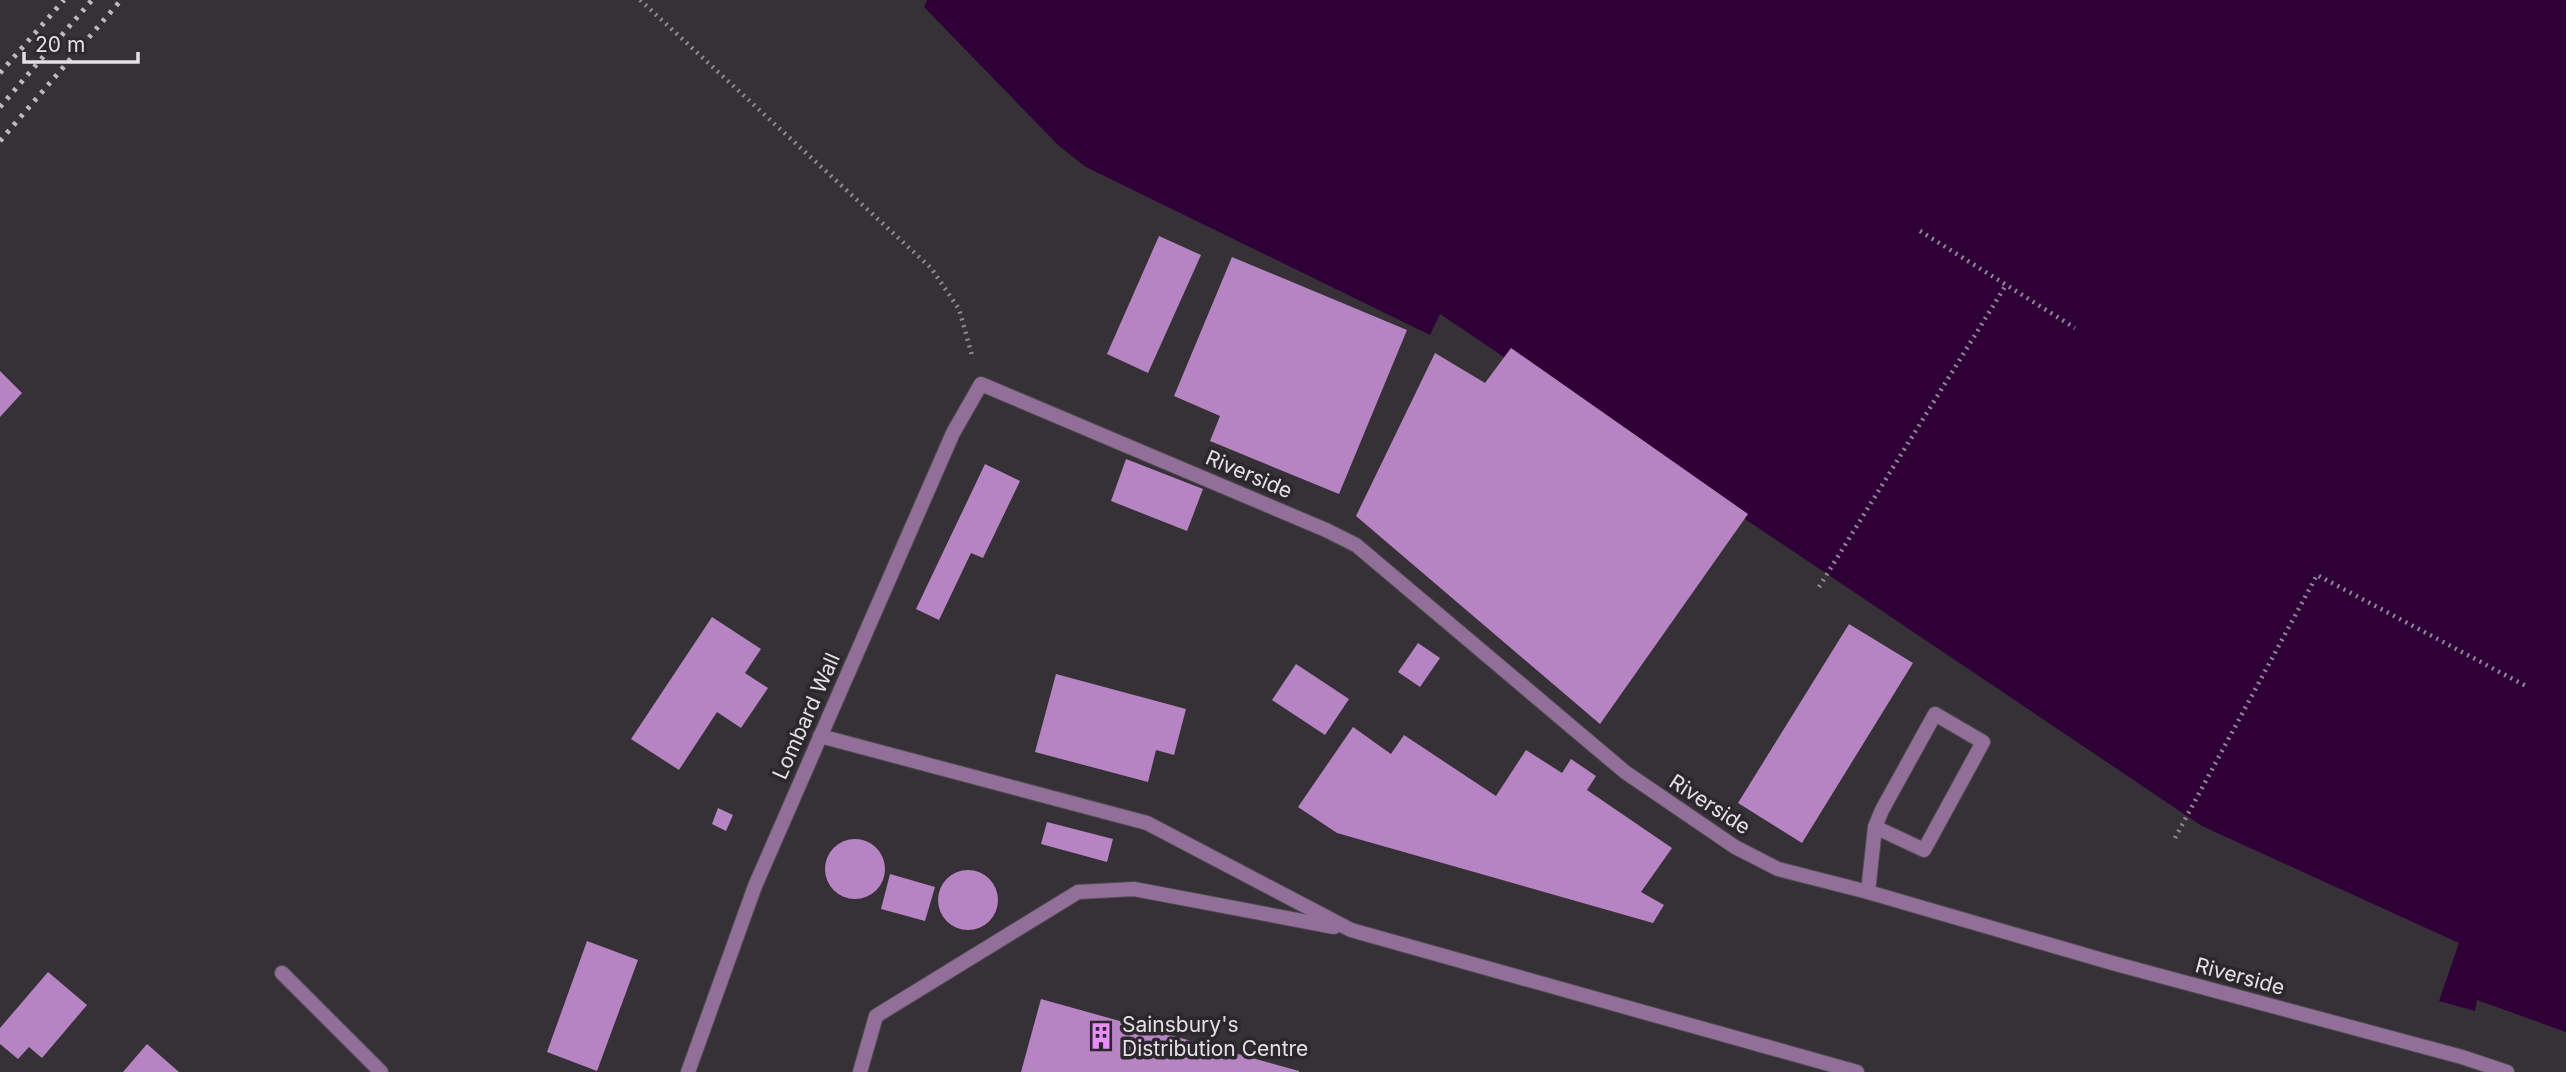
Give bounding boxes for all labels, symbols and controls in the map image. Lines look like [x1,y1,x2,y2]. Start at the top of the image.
scale bar [24,21,138,65]
text: 20 m [35,32,85,57]
street label: Riverside [1202,445,1296,503]
street label: Lombard Wall [767,649,845,783]
street label: Riverside [1665,769,1755,839]
street label: Riverside [2193,952,2287,1000]
place label: Sainsbury's Distribution Centre [1122,1012,1308,1061]
building icon: Sainsbury's Distribution Centre [1086,1021,1116,1051]

